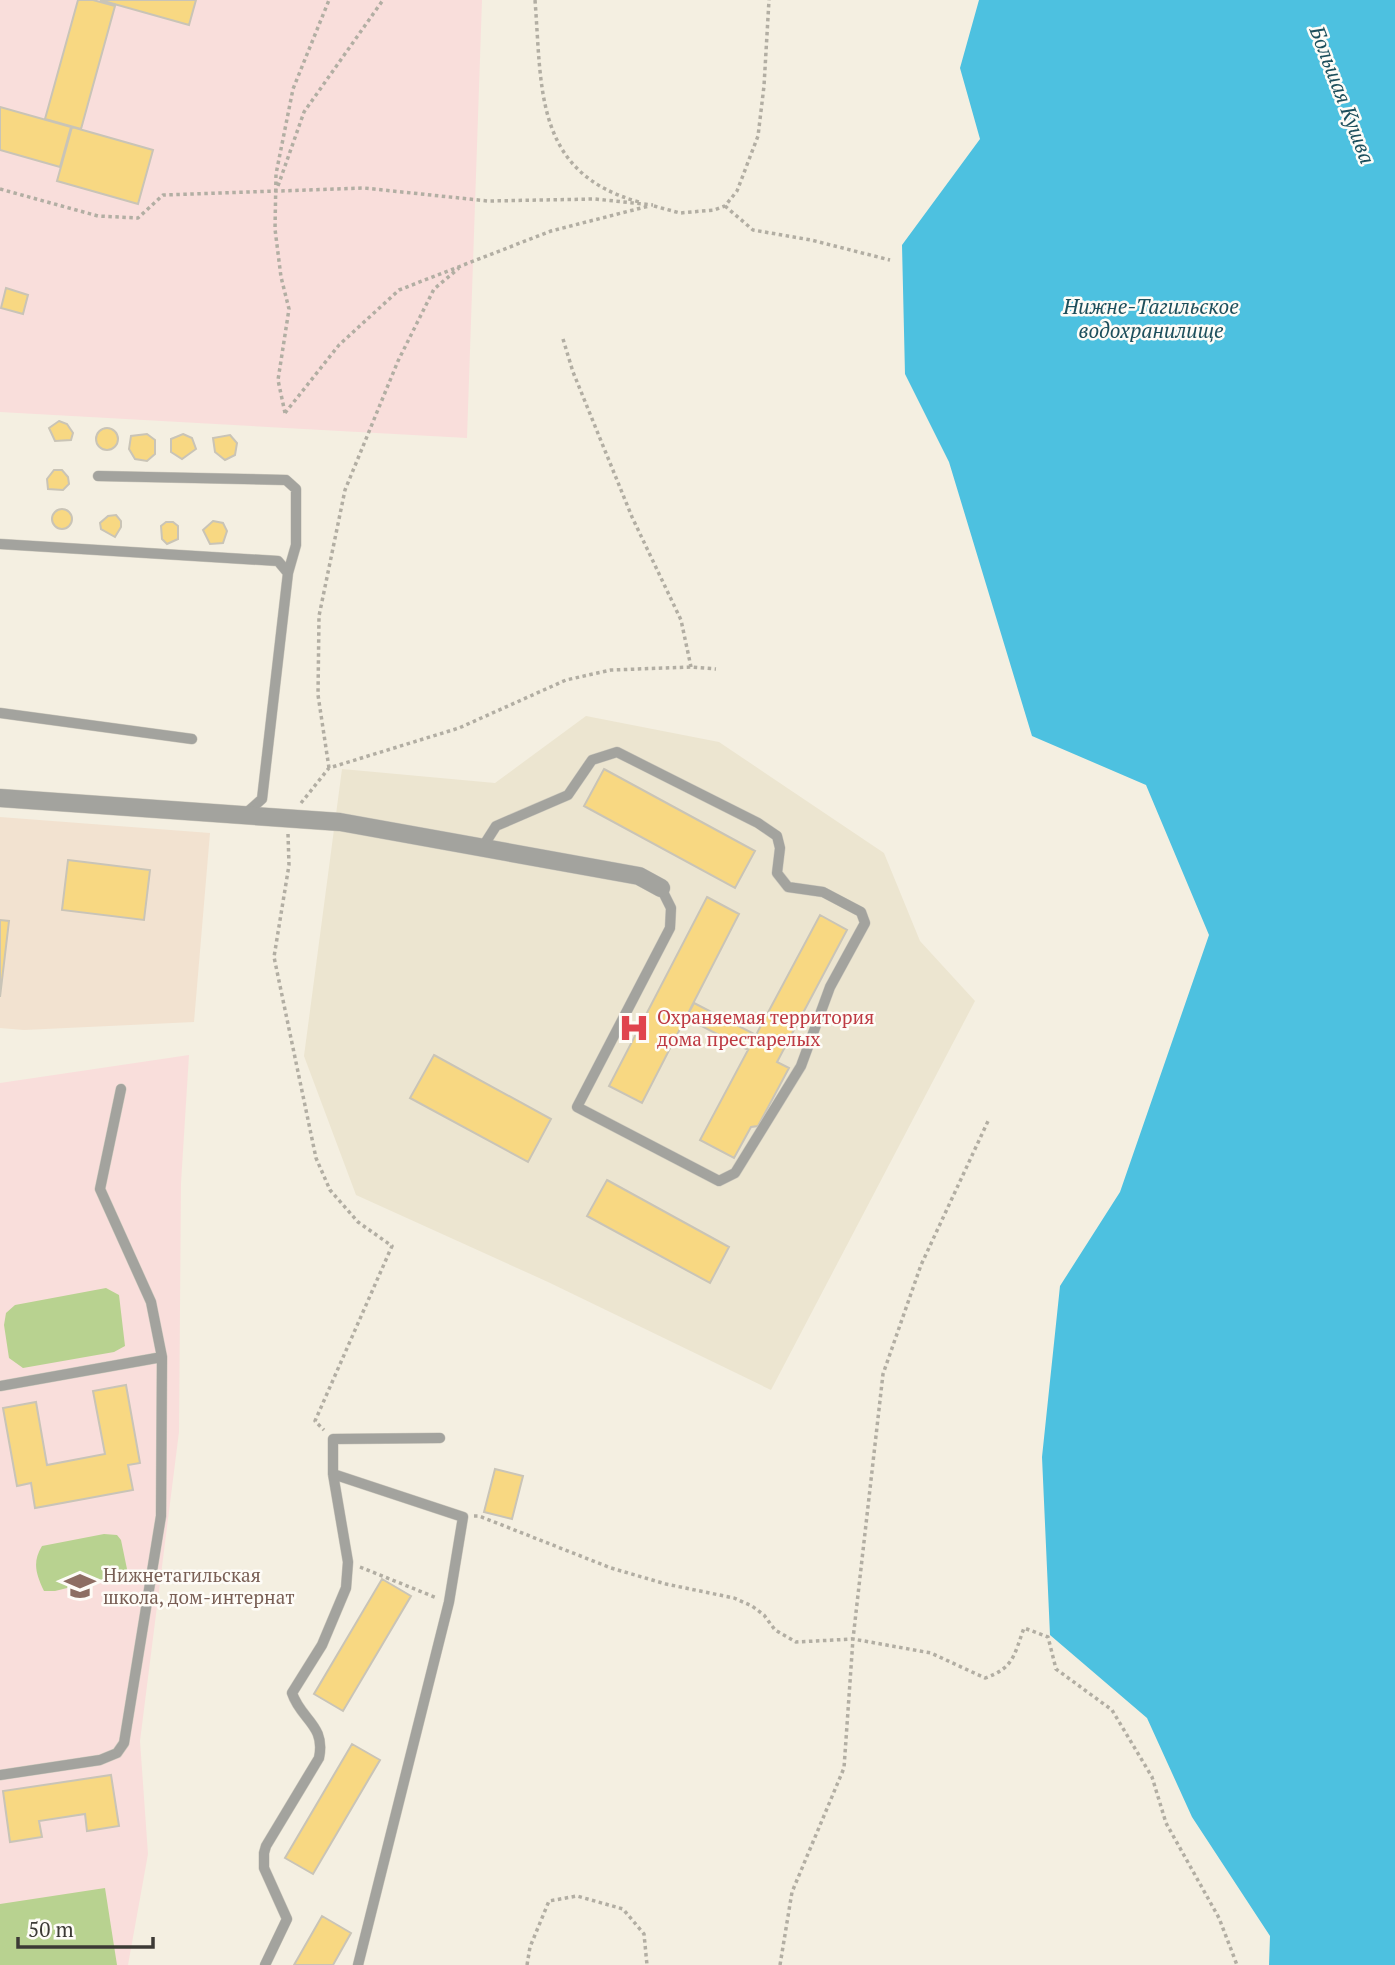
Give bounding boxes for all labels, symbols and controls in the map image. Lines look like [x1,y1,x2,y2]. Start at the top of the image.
water label: Большая Кушва [1303,21,1382,168]
water label: Нижне-Тагильское водохранилище [1062,292,1239,344]
place label: Охраняемая территория дома престарелых [657,1004,874,1051]
hospital icon: Охраняемая территория дома престарелых [617,1011,651,1045]
place label: Нижнетагильская школа, дом-интернат [103,1562,295,1609]
school or university icon: Нижнетагильская школа, дом-интернат [63,1569,97,1603]
scale bar [18,1906,152,1950]
text: 50 m [28,1915,74,1943]

